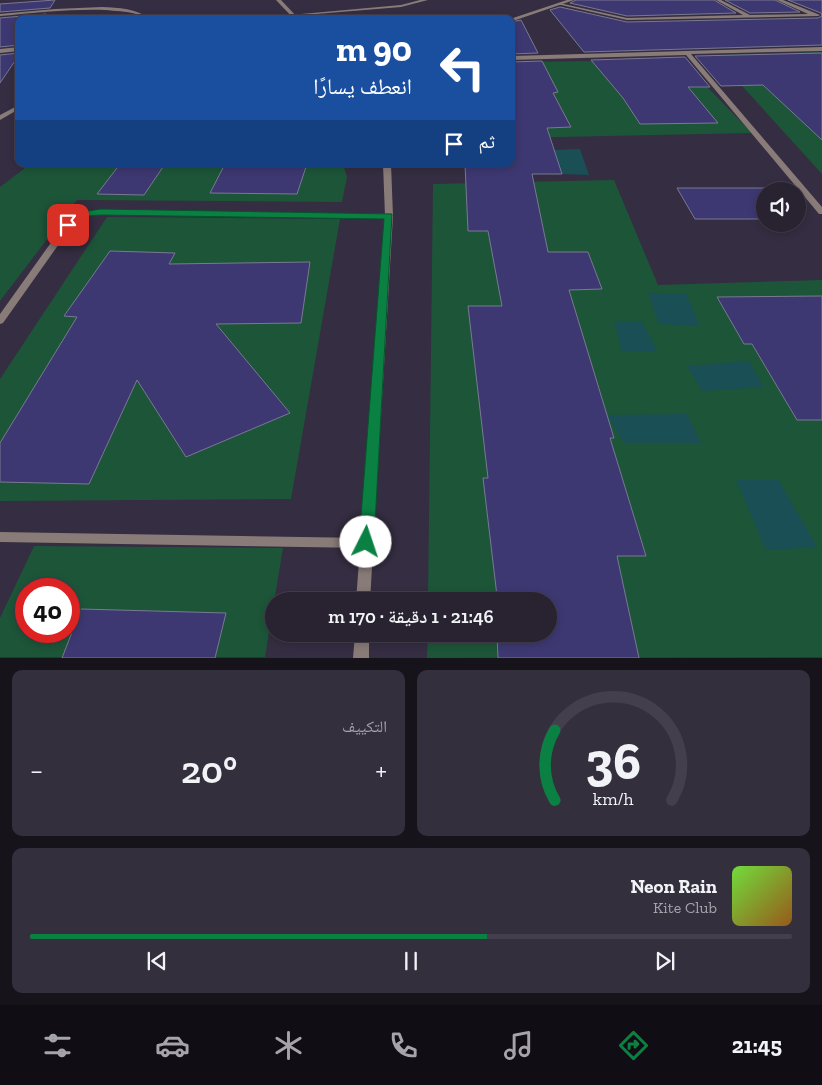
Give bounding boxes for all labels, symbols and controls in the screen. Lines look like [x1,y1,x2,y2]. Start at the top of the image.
text: 90 m [336,28,412,70]
icon: left [430,35,495,100]
text: انعطف يسارًا [313,73,412,100]
icon: arrive [440,130,468,158]
text: ثم [478,130,495,153]
map controls [756,182,806,232]
button: sound [756,182,806,232]
pin [47,204,89,246]
icon: arrive [54,211,82,239]
position arrow [339,515,391,567]
speed limit sign: 40 [15,578,80,643]
text: 21:46 · 1 دقيقة · 170 m [328,605,494,628]
text: التكييف [342,717,387,736]
text: 36 [586,730,641,792]
text: 20° [181,747,237,793]
text: − [30,754,43,787]
text: + [375,754,387,787]
text: km/h [593,788,634,810]
text: Neon Rain [630,875,717,898]
text: Kite Club [653,898,717,917]
icon: previous [143,947,171,975]
icon: pause [397,947,425,975]
icon: next [651,947,679,975]
icon: filters [40,1028,75,1063]
icon: car [155,1028,190,1063]
icon: climate [271,1028,306,1063]
icon: phone [386,1028,421,1063]
icon: music [501,1028,536,1063]
icon: directions [616,1028,651,1063]
text: 21:45 [732,1032,782,1059]

